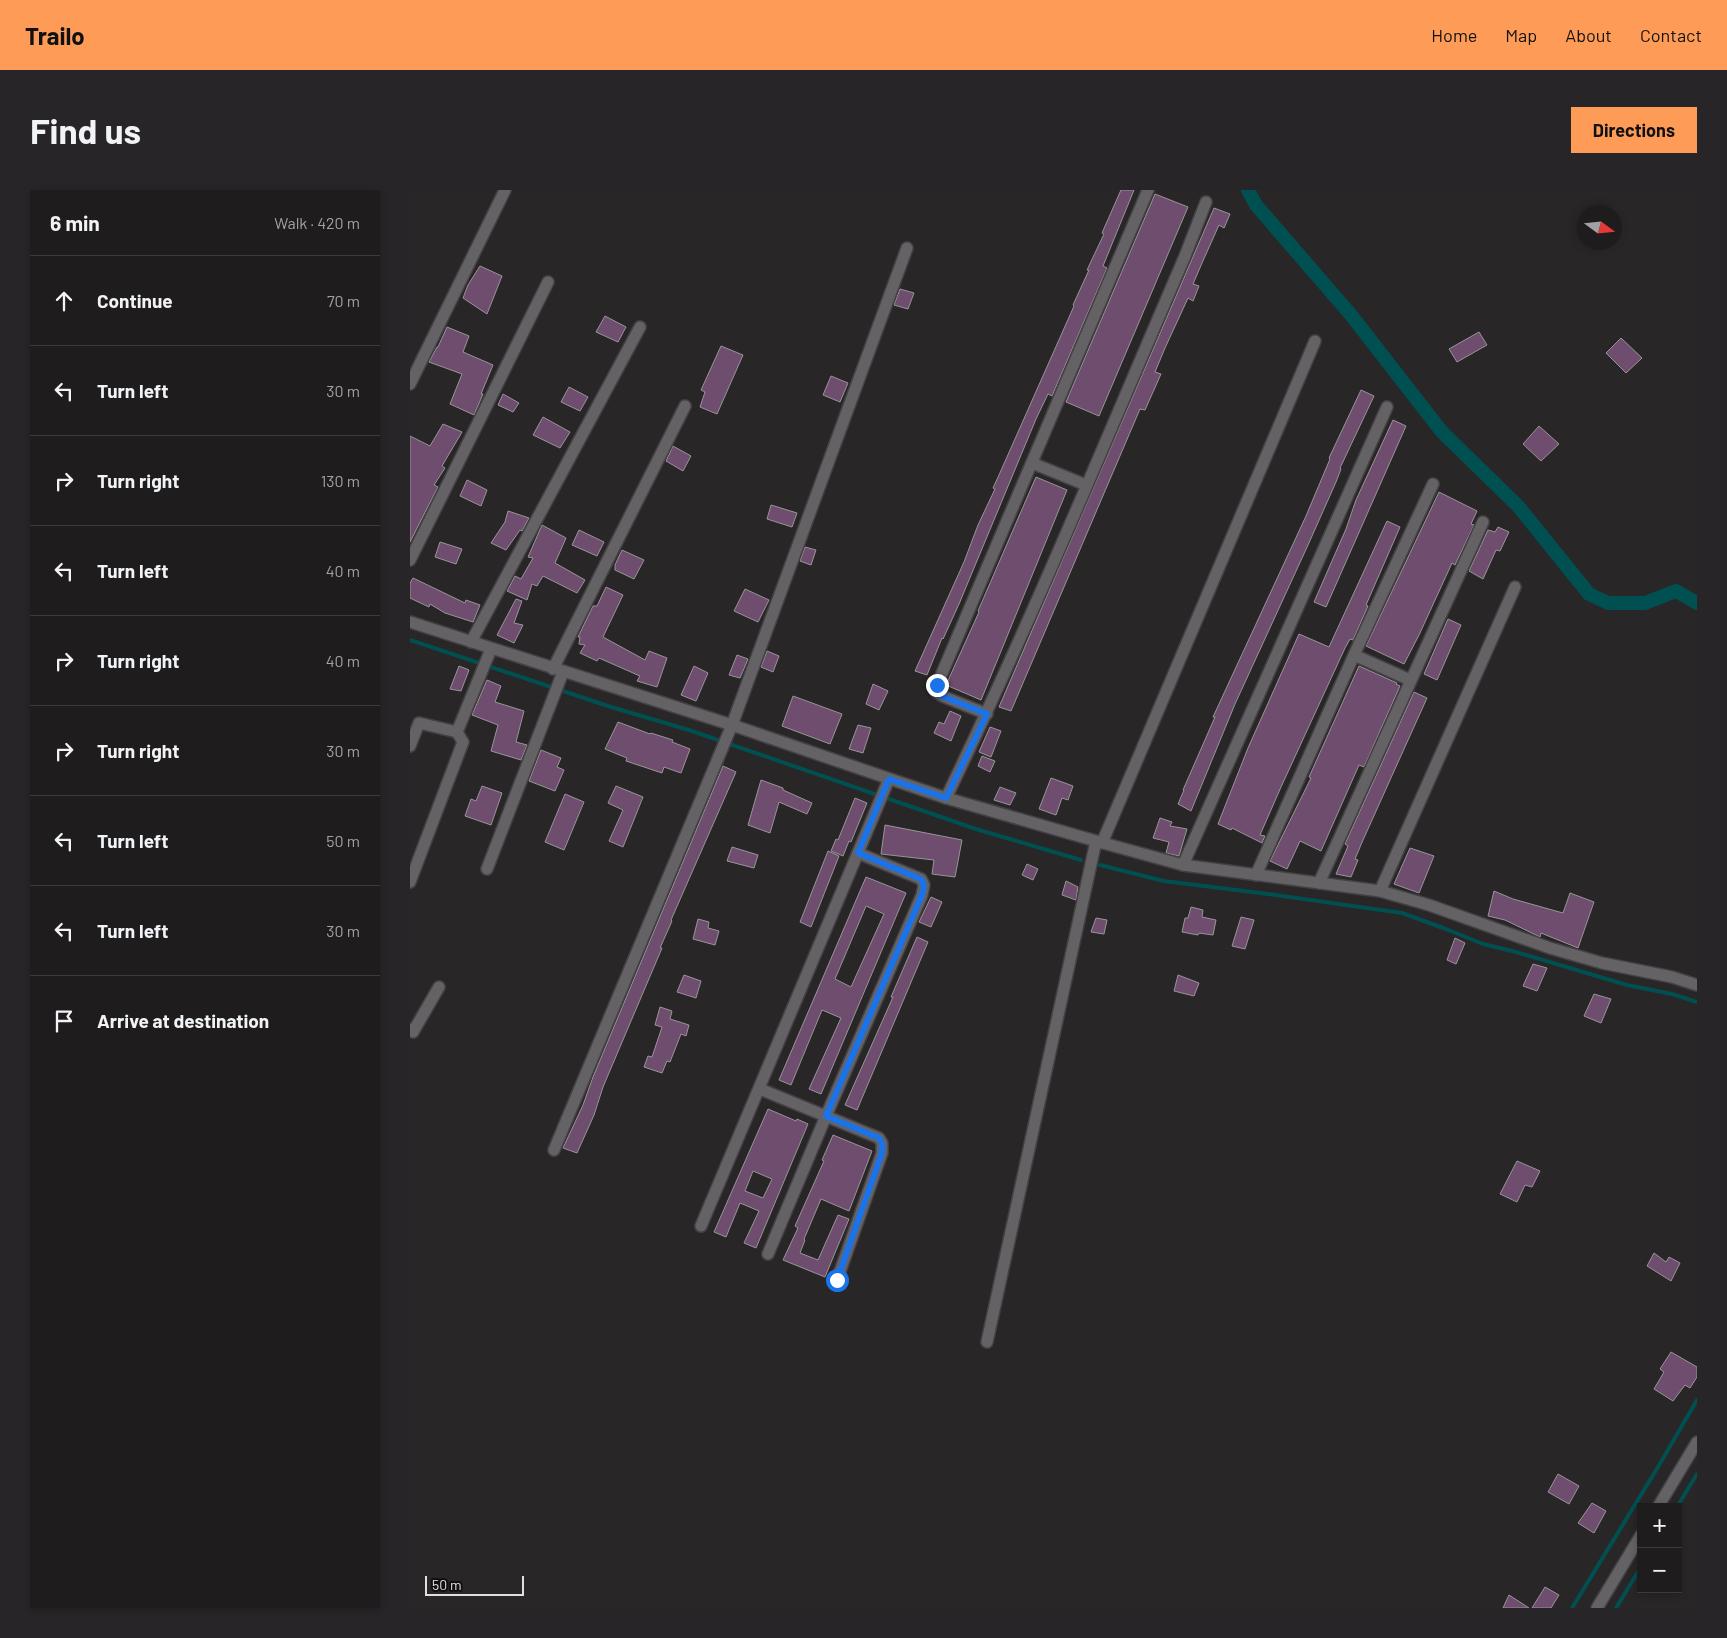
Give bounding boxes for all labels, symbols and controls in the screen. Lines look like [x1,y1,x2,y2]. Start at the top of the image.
text: Trailo [25,21,85,50]
text: Home [1431,24,1477,46]
text: Map [1505,24,1537,46]
text: About [1565,24,1612,46]
text: Contact [1640,24,1702,46]
button: Directions [1571,107,1697,153]
text: Find us [30,109,141,151]
north arrow [1577,205,1622,250]
text: 6 min [50,210,100,235]
text: Walk · 420 m [274,213,360,232]
icon: ahead [50,287,78,315]
text: Continue [97,289,173,312]
text: 70 m [327,291,360,310]
icon: left [50,377,78,405]
text: Turn left [97,379,168,402]
text: 30 m [326,381,360,400]
icon: right [50,467,78,495]
text: Turn right [97,469,179,492]
text: 130 m [321,471,360,490]
icon: left [50,557,78,585]
text: Turn left [97,559,168,582]
text: 40 m [326,561,360,580]
icon: right [50,647,78,675]
text: Turn right [97,649,179,672]
text: 40 m [326,651,360,670]
route end [926,674,949,697]
icon: right [50,737,78,765]
text: Turn right [97,739,179,762]
text: 30 m [326,741,360,760]
icon: left [50,827,78,855]
text: Turn left [97,829,168,852]
text: 50 m [326,831,360,850]
icon: left [50,917,78,945]
text: Turn left [97,919,168,942]
text: 30 m [326,921,360,940]
icon: arrive [50,1007,78,1035]
text: Arrive at destination [97,1009,269,1032]
route start [826,1269,849,1292]
map controls [1637,1503,1682,1593]
button: + [1637,1503,1682,1548]
button: − [1637,1548,1682,1593]
scale bar [425,1573,524,1596]
text: 50 m [432,1576,461,1593]

